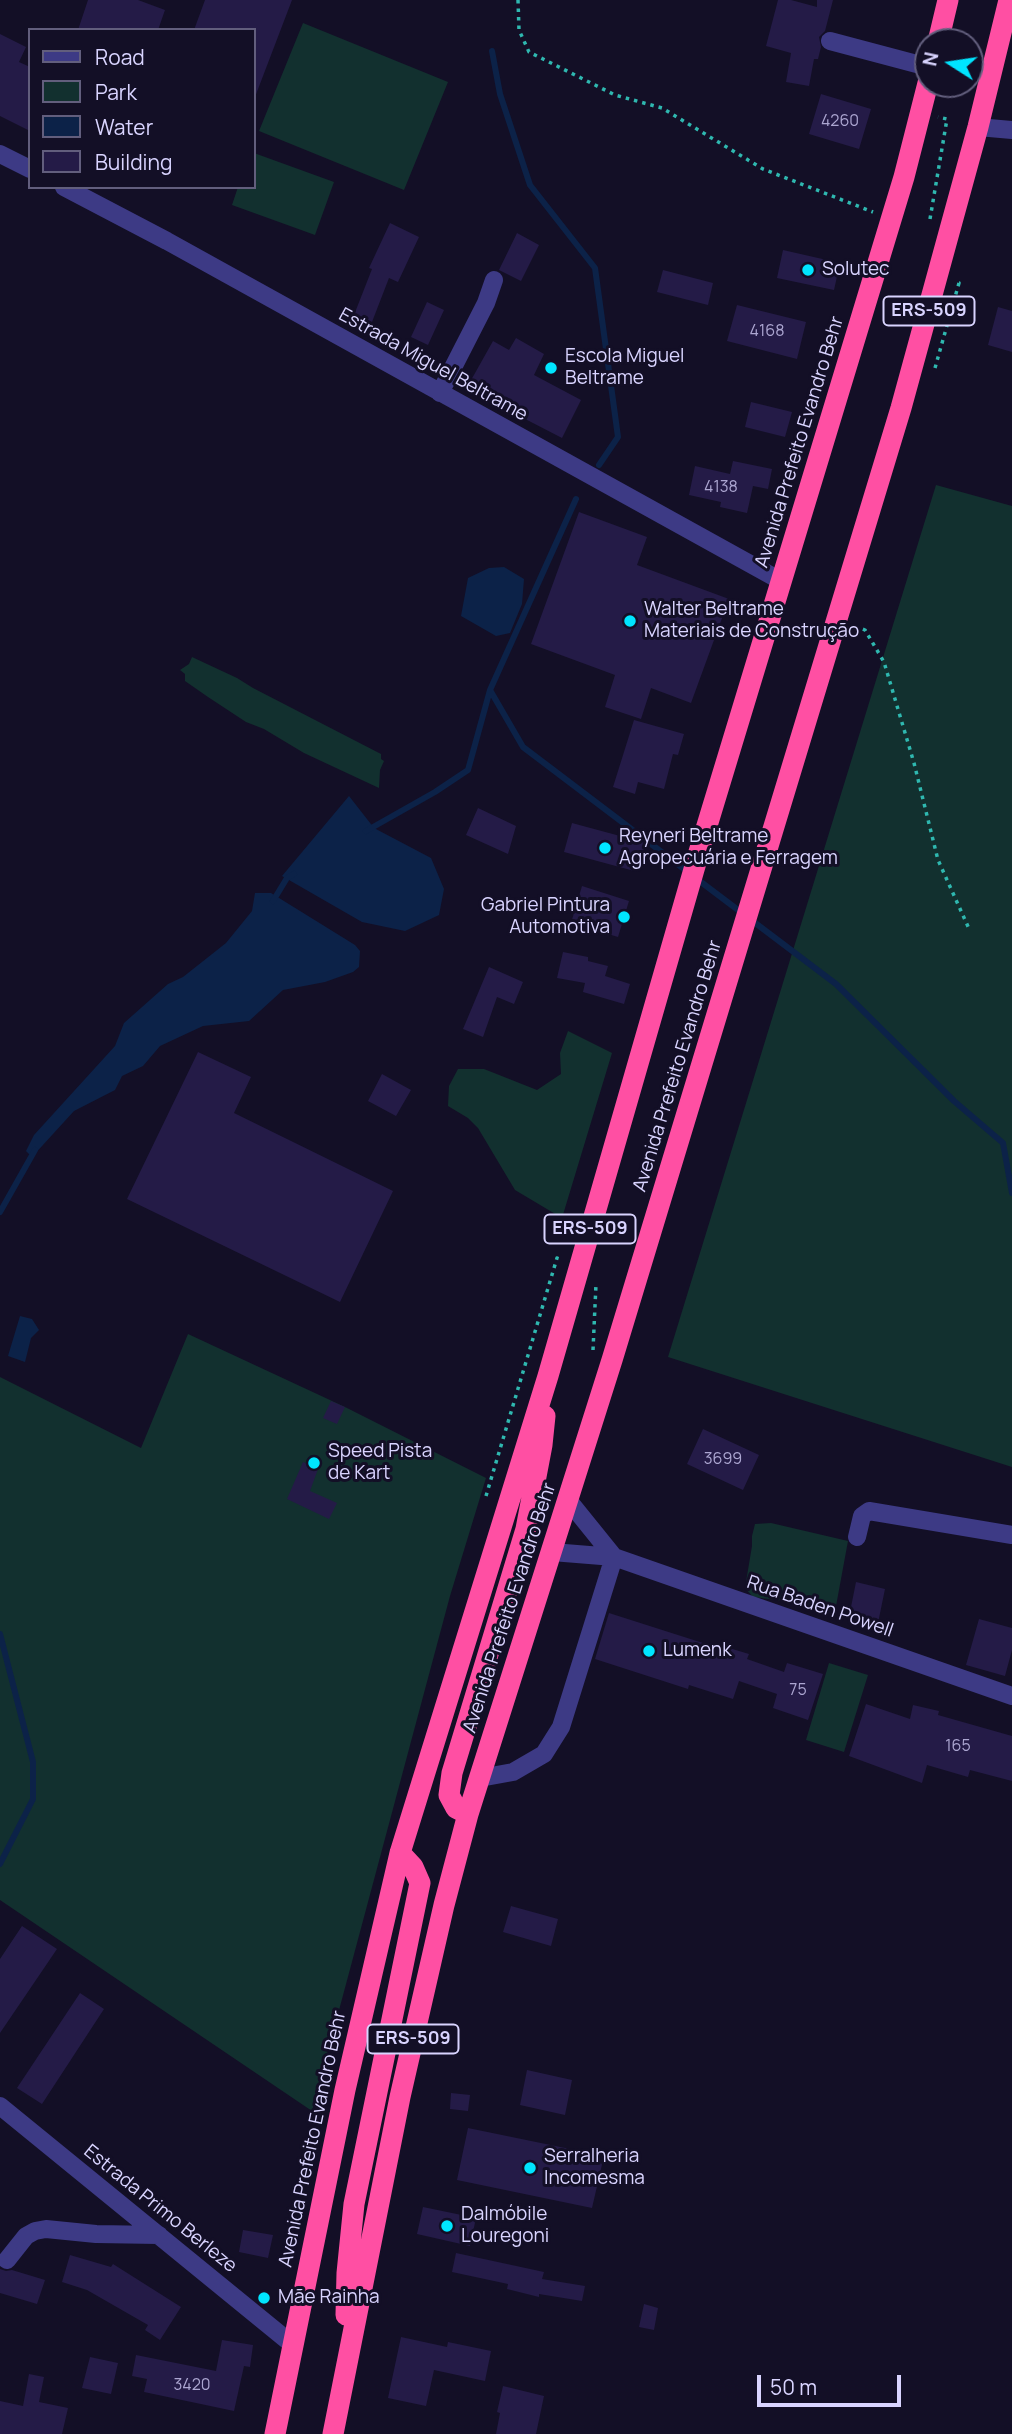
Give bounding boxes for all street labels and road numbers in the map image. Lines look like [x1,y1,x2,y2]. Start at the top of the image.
road number: ERS-509 [884,296,974,326]
street label: Estrada Miguel Beltrame [335,304,531,426]
street label: Avenida Prefeito Evandro Behr [751,314,849,570]
street label: Avenida Prefeito Evandro Behr [629,938,727,1194]
road number: ERS-509 [544,1214,636,1244]
street label: Avenida Prefeito Evandro Behr [459,1480,561,1736]
street label: Rua Baden Powell [744,1571,896,1643]
street label: Avenida Prefeito Evandro Behr [275,2009,351,2269]
road number: ERS-509 [368,2024,458,2054]
street label: Estrada Primo Berleze [79,2140,241,2278]

